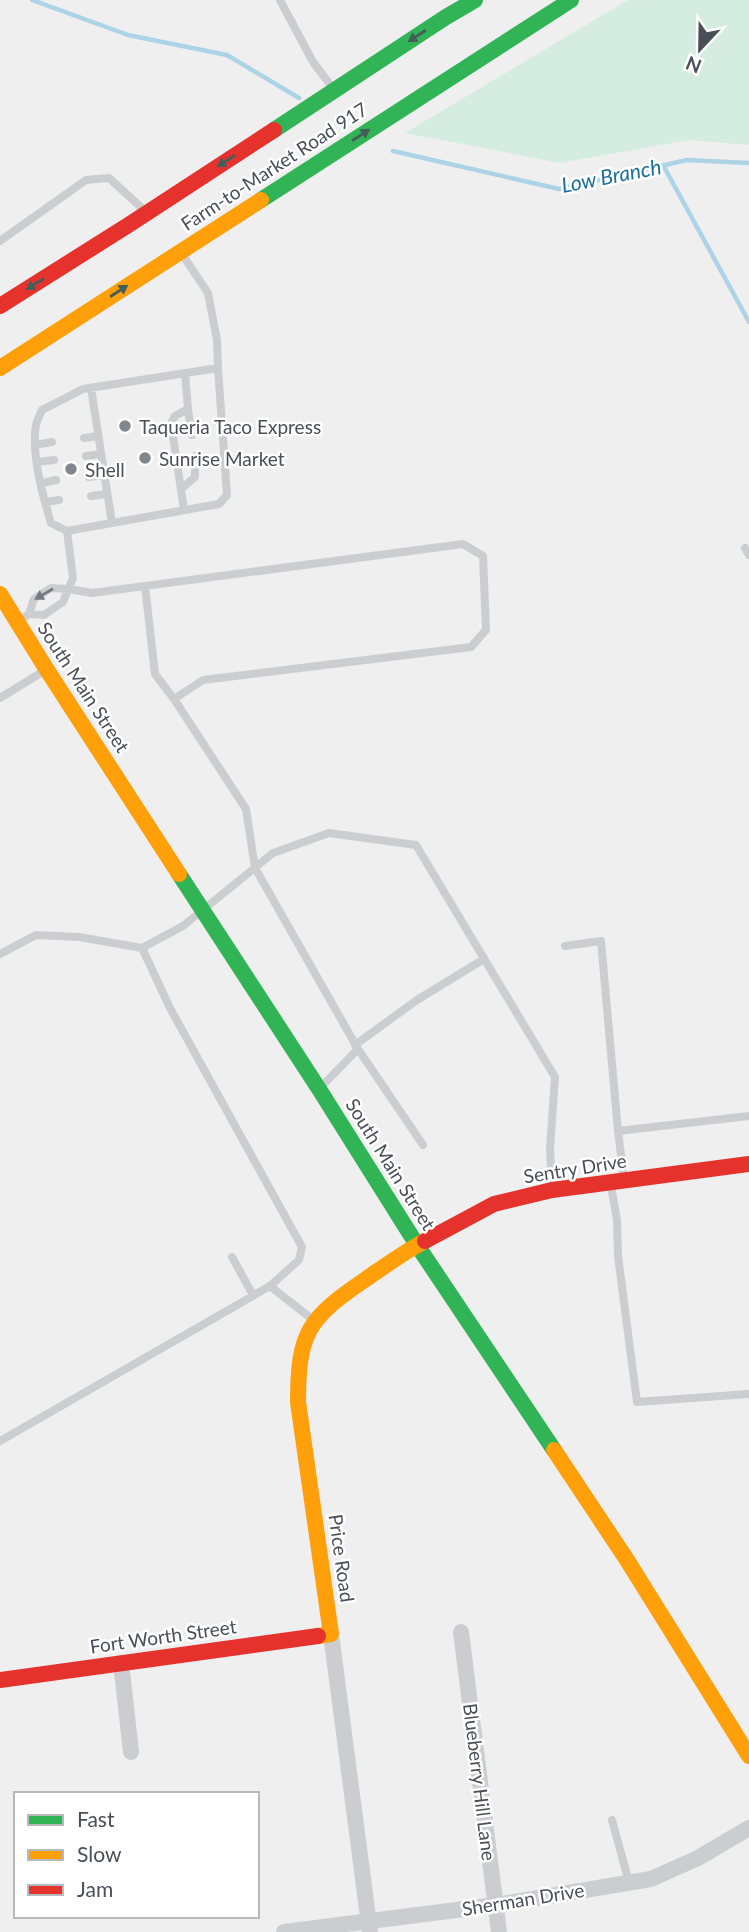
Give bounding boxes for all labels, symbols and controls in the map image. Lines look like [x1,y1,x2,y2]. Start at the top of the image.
north arrow [665,14,735,84]
one-way arrow [408,29,426,43]
text: N [682,52,705,79]
street label: Farm-to-Market Road 917 [176,97,372,235]
one-way arrow [351,128,371,141]
water label: Low Branch [559,153,663,197]
one-way arrow [217,154,236,167]
one-way arrow [26,277,45,290]
one-way arrow [109,285,129,298]
place label: Taqueria Taco Express [139,415,321,438]
marker: Taqueria Taco Express [117,418,133,434]
place label: Sunrise Market [159,447,285,470]
marker: Sunrise Market [137,450,153,466]
place label: Shell [85,458,125,481]
marker: Shell [63,461,79,477]
one-way arrow [34,588,53,600]
street label: South Main Street [33,618,135,757]
street label: South Main Street [341,1094,441,1234]
street label: Sentry Drive [522,1149,628,1187]
street label: Price Road [324,1513,360,1603]
street label: Fort Worth Street [88,1614,238,1658]
street label: Blueberry Hill Lane [459,1702,501,1862]
legend [14,1792,259,1918]
text: Fast [77,1806,115,1831]
text: Slow [77,1841,122,1866]
text: Jam [77,1876,113,1901]
street label: Sherman Drive [460,1878,586,1920]

